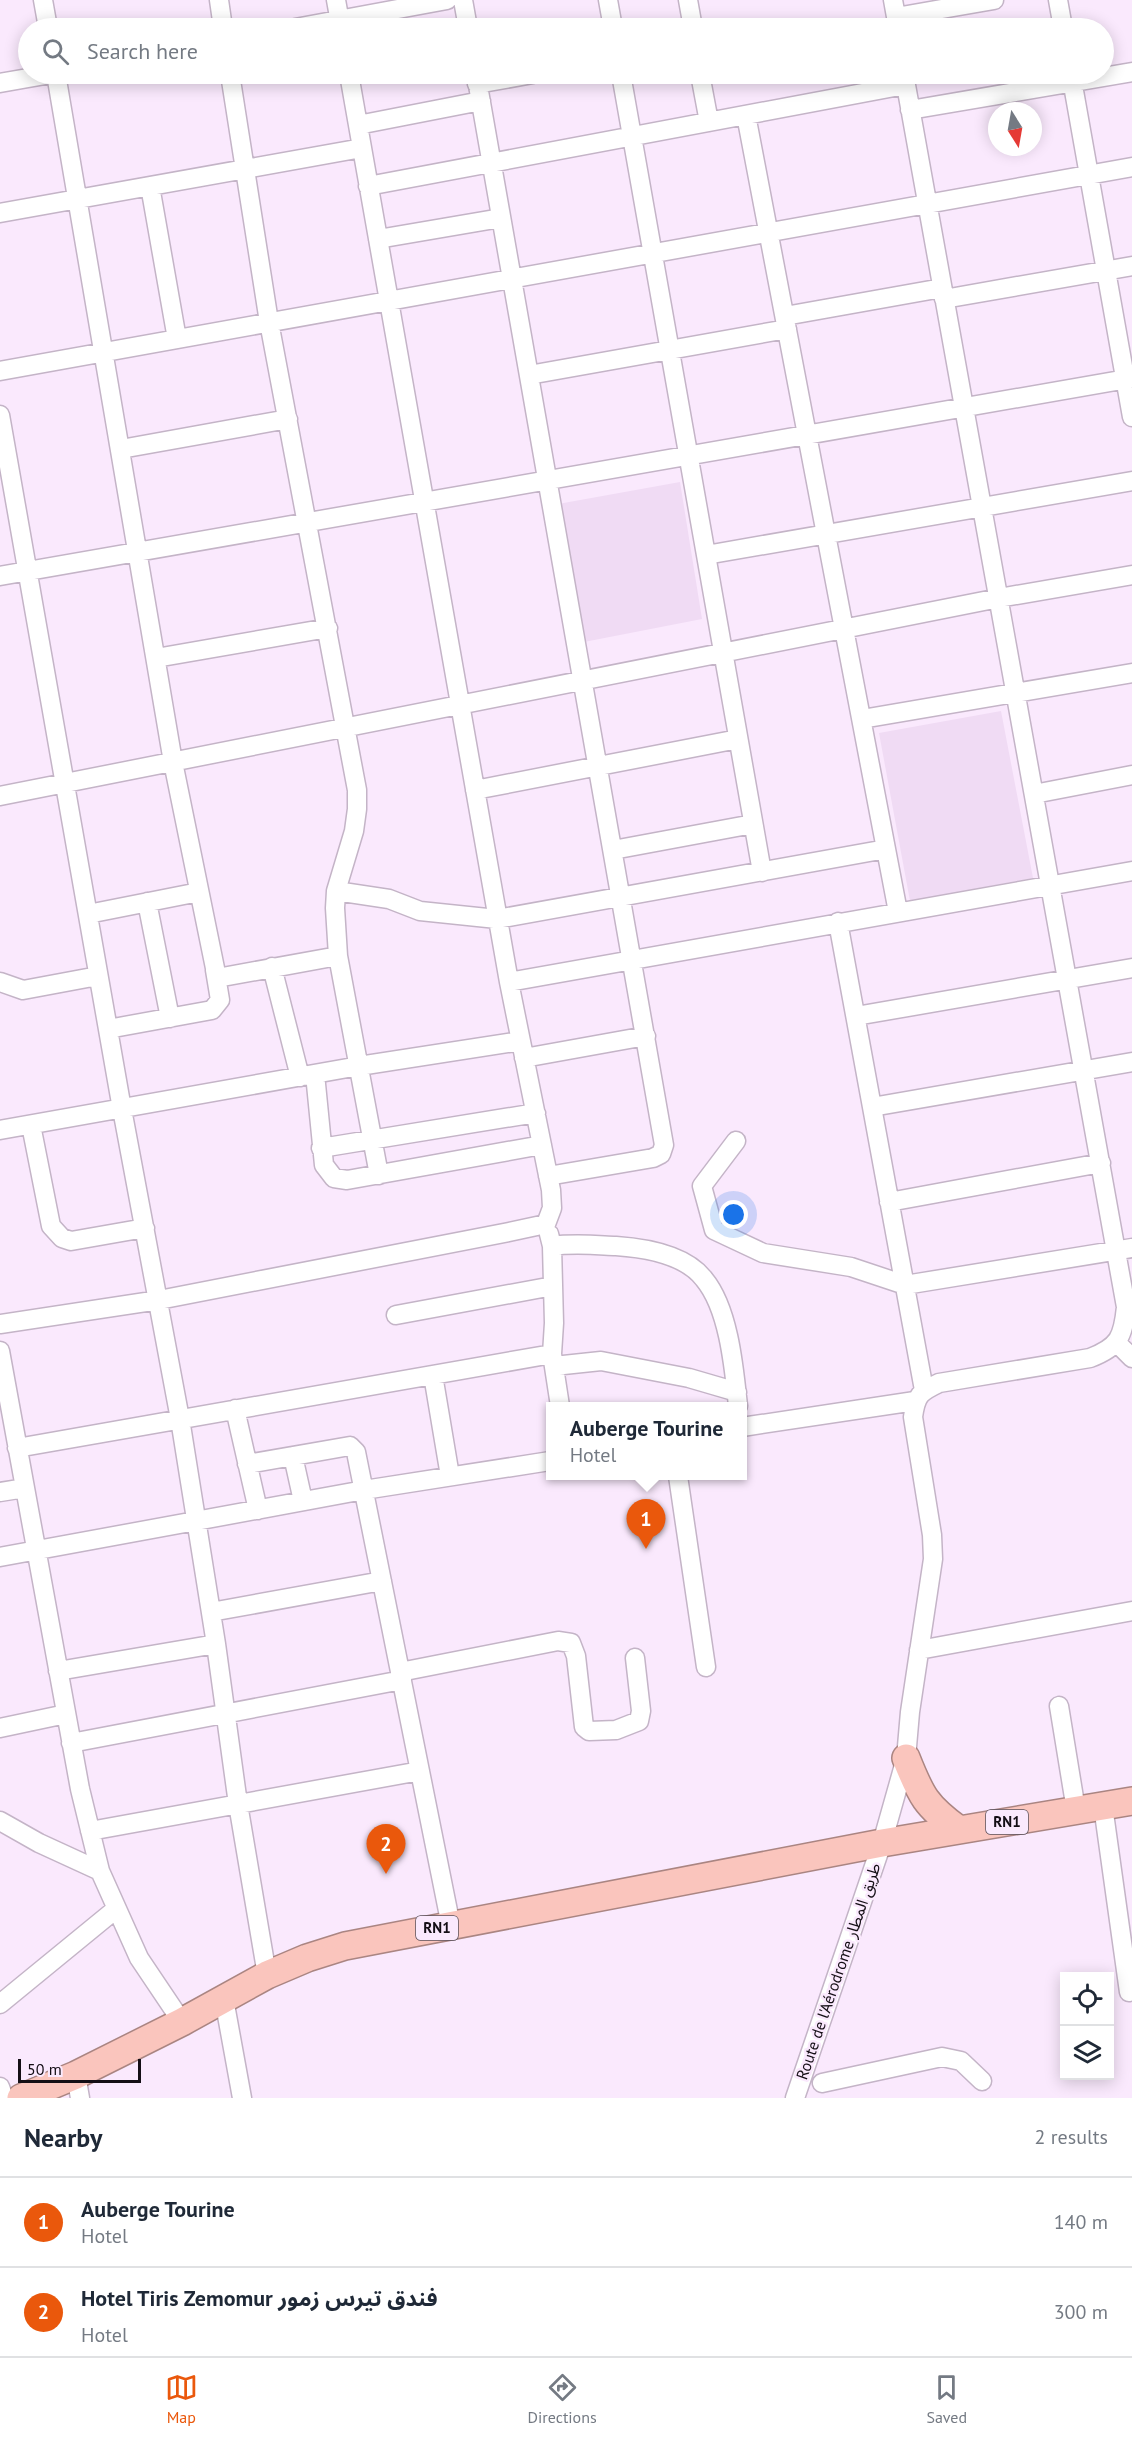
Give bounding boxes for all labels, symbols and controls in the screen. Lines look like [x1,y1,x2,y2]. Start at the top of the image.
search box [18,18,1114,84]
icon: search [39,35,72,68]
text: Search here [87,37,198,65]
north arrow [988,102,1042,156]
your location [719,1200,748,1229]
popup [546,1402,747,1480]
text: Auberge Tourine [570,1414,723,1442]
text: Hotel [570,1442,616,1468]
pin: 1 [626,1500,666,1549]
road number: RN1 [986,1810,1028,1834]
pin: 2 [366,1824,406,1874]
street label: Route de l'Aérodrome طريق المطار [791,1860,886,2082]
road number: RN1 [416,1916,458,1940]
map controls [1060,1972,1114,2080]
button: locate [1060,1972,1114,2026]
button: layers [1060,2026,1114,2080]
scale bar [18,2056,141,2084]
text: 50 m [27,2059,62,2079]
text: Nearby [24,2121,102,2154]
text: 2 results [1035,2124,1108,2150]
text: Auberge Tourine [81,2195,235,2223]
text: 1 [38,2209,49,2235]
text: 140 m [1054,2209,1108,2235]
text: Hotel [81,2223,128,2249]
text: Hotel Tiris Zemomur فندق تيرس زمور [81,2284,438,2312]
text: 2 [38,2299,49,2325]
text: 300 m [1054,2299,1108,2325]
text: Hotel [81,2322,128,2348]
tab: Map [165,2371,198,2427]
tab: Directions [528,2371,597,2427]
tab: Saved [926,2371,967,2427]

